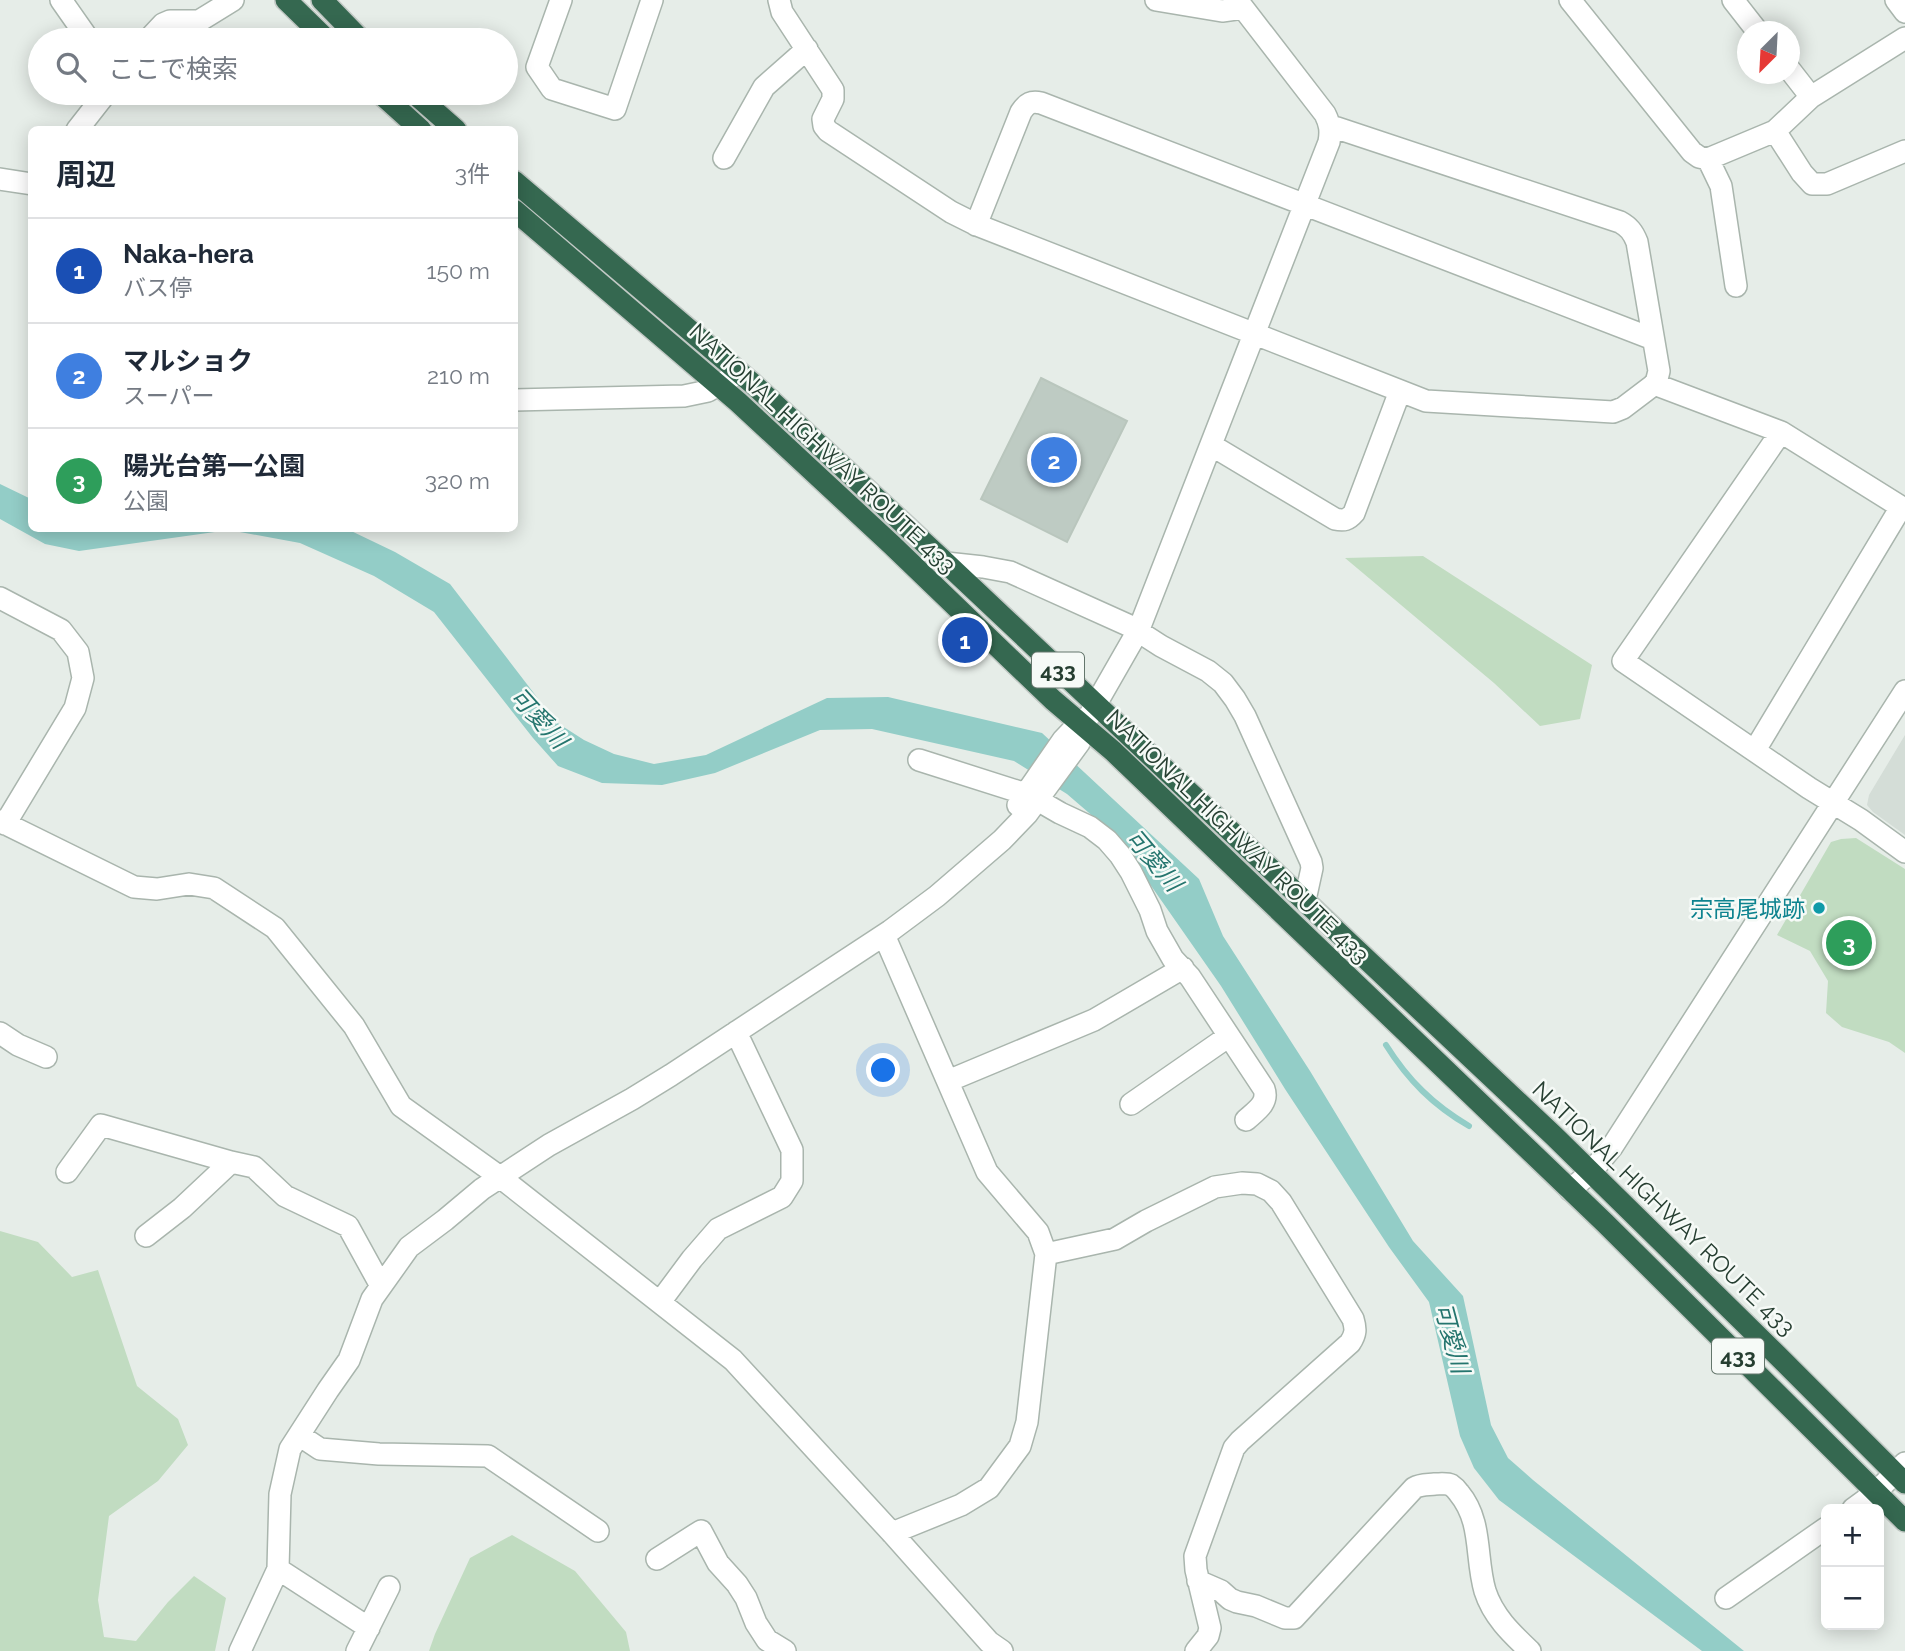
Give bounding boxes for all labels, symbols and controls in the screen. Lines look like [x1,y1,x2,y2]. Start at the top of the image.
north arrow [1737,21,1800,84]
search box [28,28,518,105]
icon: search [52,48,90,86]
text: ここで検索 [108,54,238,84]
text: 周辺 [56,157,116,192]
text: 3件 [455,160,490,187]
text: Naka-hera [123,239,254,269]
text: 1 [73,257,85,284]
text: 150 m [427,257,490,284]
text: バス停 [123,274,192,301]
street label: NATIONAL HIGHWAY ROUTE 433 [684,317,962,579]
text: マルショク [123,346,253,376]
text: 2 [73,362,85,389]
text: 210 m [427,362,490,389]
text: スーパー [123,382,215,409]
pin: 2 [1031,434,1077,486]
text: 陽光台第一公園 [123,451,305,481]
text: 3 [73,467,85,494]
text: 320 m [425,467,490,494]
text: 公園 [123,487,169,514]
pin: 1 [942,614,988,666]
road number: 433 [1032,652,1084,688]
water label: 可愛川 [504,682,576,757]
street label: NATIONAL HIGHWAY ROUTE 433 [1101,703,1375,969]
water label: 可愛川 [1120,823,1190,899]
place label: 宗高尾城跡 [1690,895,1805,922]
marker: 宗高尾城跡 [1811,900,1827,916]
pin: 3 [1826,917,1872,969]
your location [866,1053,900,1087]
street label: NATIONAL HIGHWAY ROUTE 433 [1527,1075,1801,1341]
water label: 可愛川 [1429,1299,1476,1379]
road number: 433 [1712,1338,1764,1374]
map controls [1821,1504,1884,1630]
button: + [1821,1504,1884,1567]
button: − [1821,1567,1884,1630]

